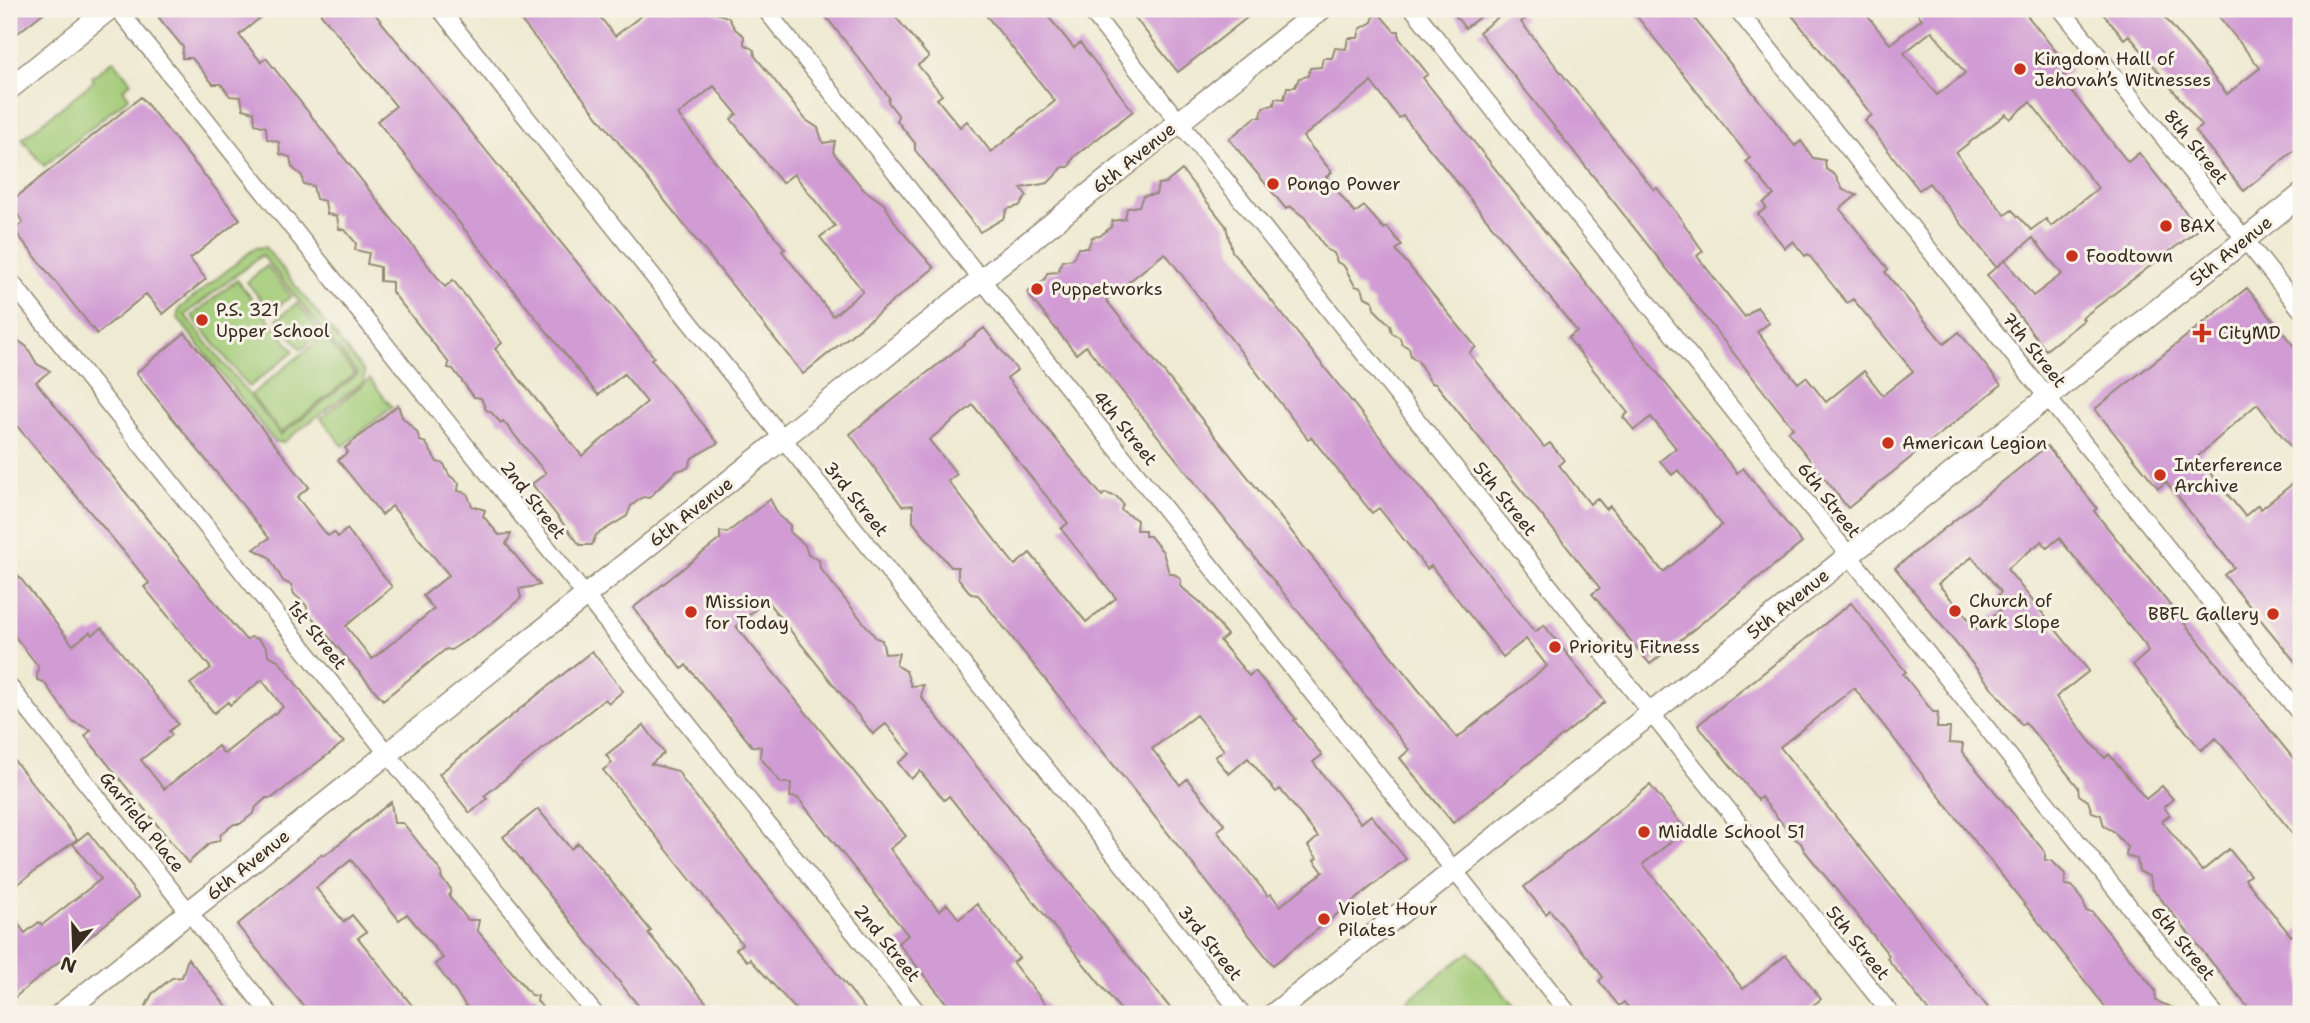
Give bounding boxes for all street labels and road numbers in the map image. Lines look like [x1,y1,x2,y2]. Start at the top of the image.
street label: 8th Street [2158,104,2234,190]
street label: 6th Avenue [1087,117,1181,199]
street label: 5th Avenue [2185,210,2277,292]
street label: 7th Street [1996,307,2072,393]
street label: 4th Street [1087,385,1163,471]
street label: 2nd Street [495,456,571,544]
street label: 3rd Street [818,456,894,542]
street label: 5th Street [1468,457,1542,541]
street label: 6th Street [1792,457,1866,543]
street label: 6th Avenue [644,472,738,552]
street label: 5th Avenue [1742,563,1834,645]
street label: 1st Street [282,595,352,675]
street label: Garfield Place [94,767,190,877]
street label: 6th Avenue [201,824,295,906]
street label: 2nd Street [848,899,926,987]
street label: 3rd Street [1172,900,1248,986]
street label: 6th Street [2145,900,2221,986]
street label: 5th Street [1821,901,1895,985]

